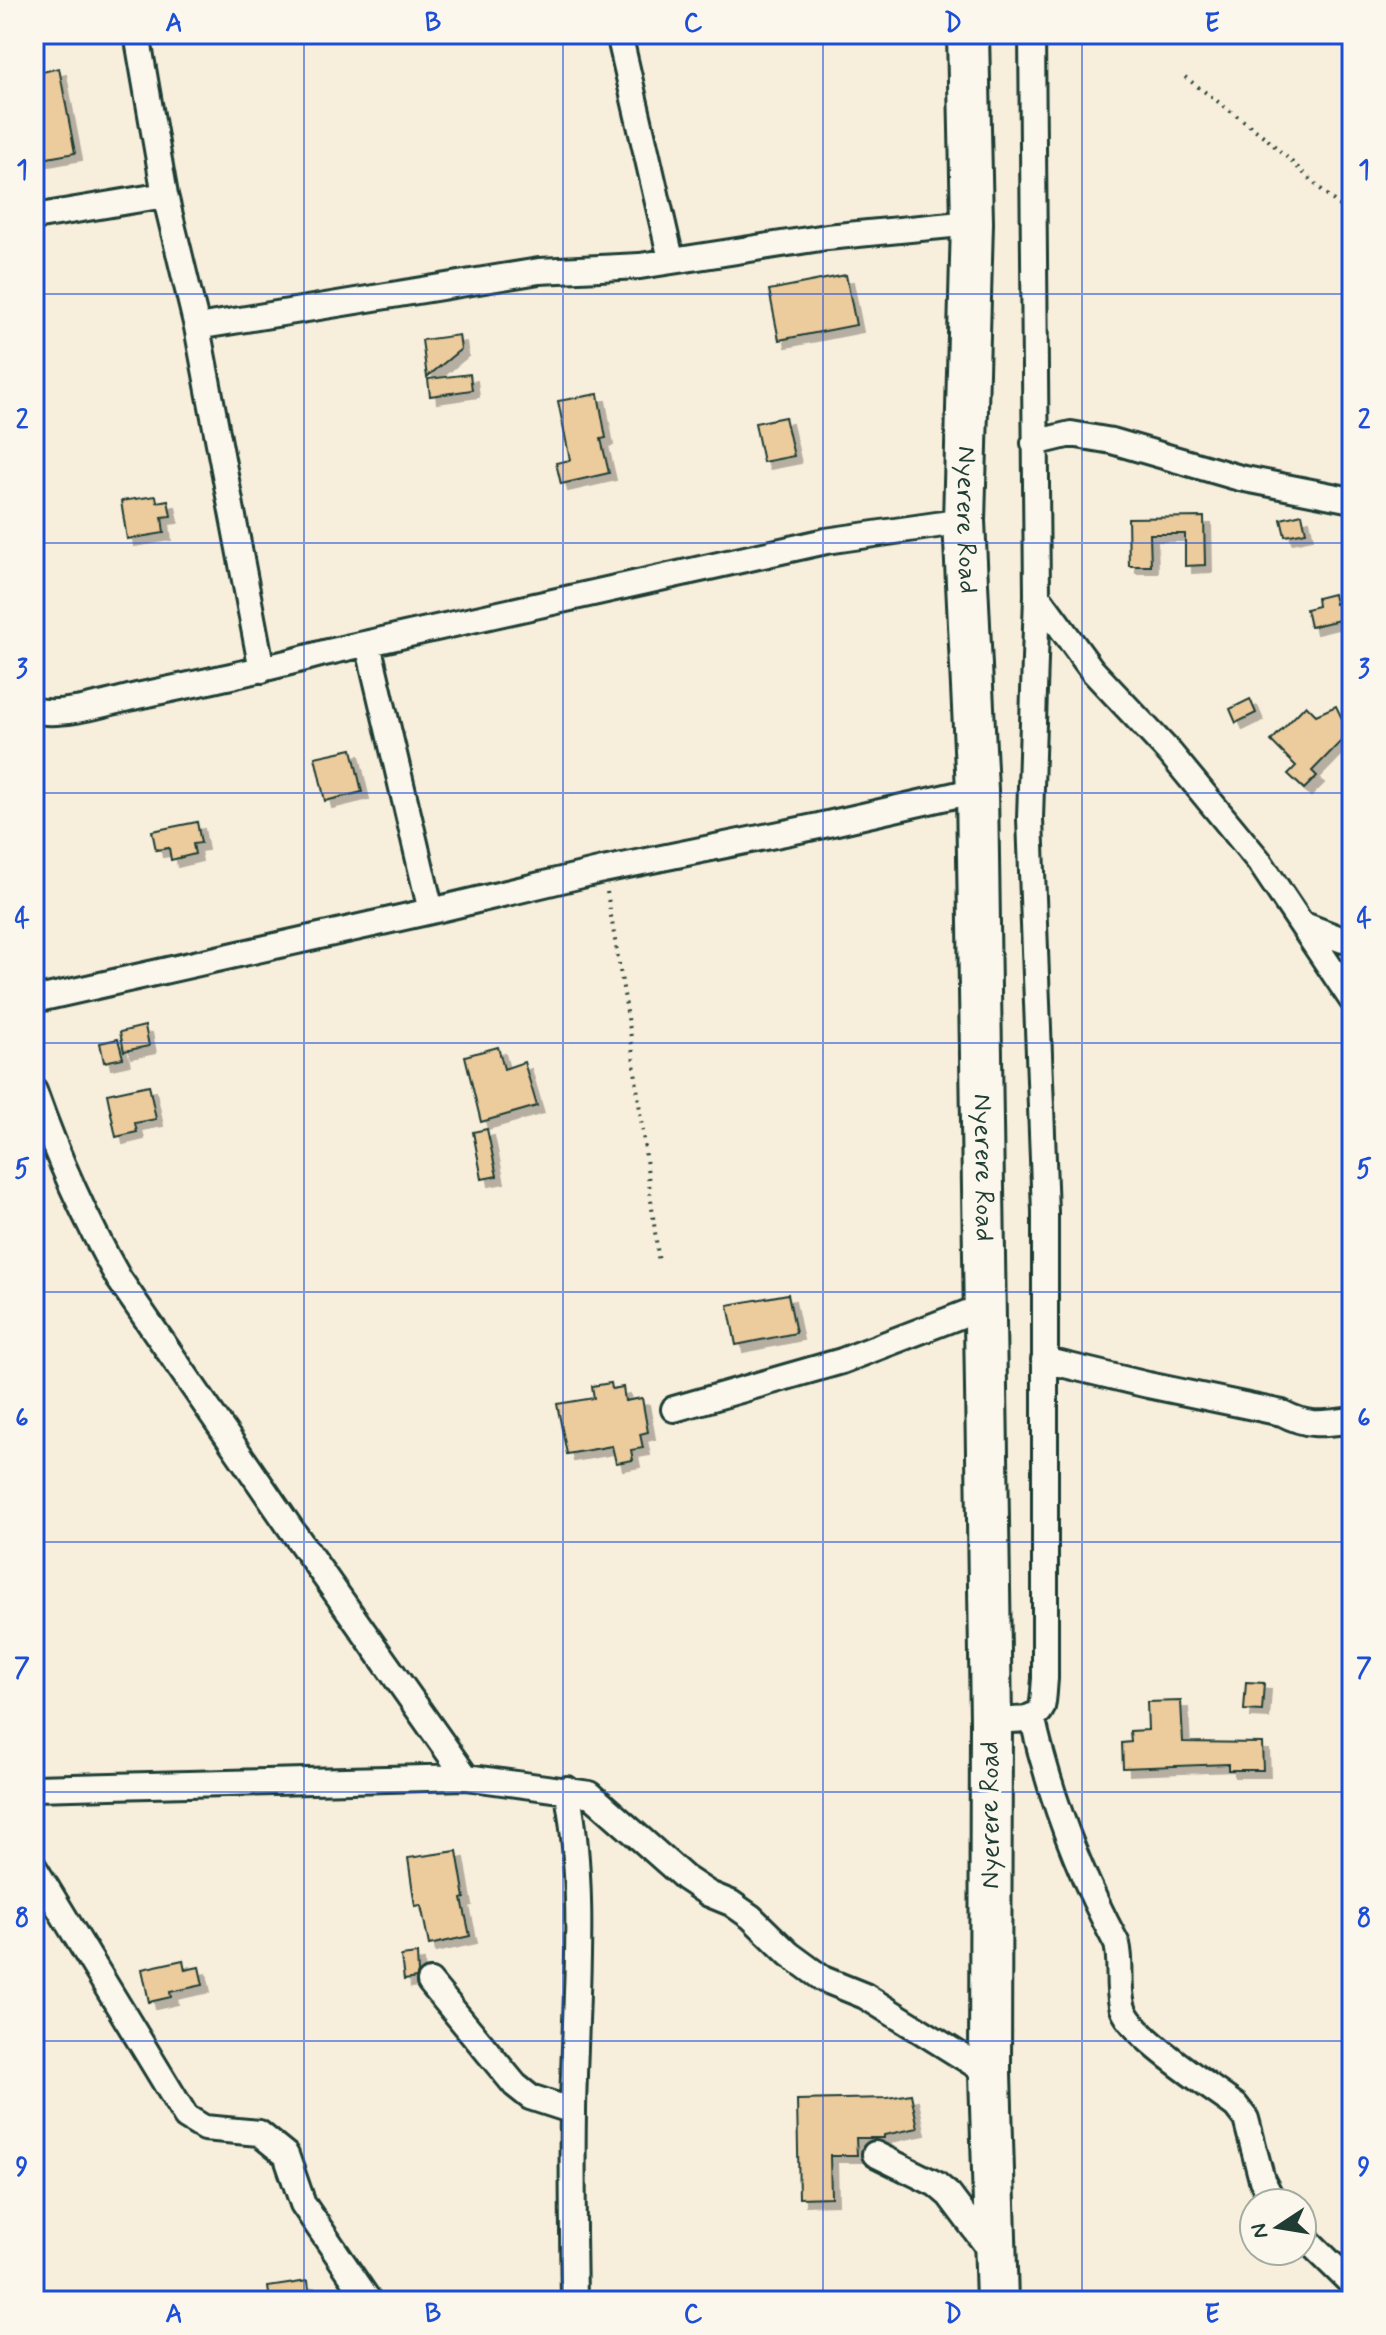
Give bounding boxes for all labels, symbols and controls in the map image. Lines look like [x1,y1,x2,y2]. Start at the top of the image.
text: A [165,7,183,41]
text: B [425,7,441,41]
text: C [684,7,703,41]
text: D [944,7,962,41]
text: E [1204,7,1220,41]
text: 1 [16,154,28,188]
text: 1 [1358,154,1370,188]
text: 2 [16,404,29,438]
text: 2 [1358,404,1371,438]
street label: Nyerere Road [947,445,984,595]
text: 3 [16,653,28,687]
text: 3 [1358,653,1370,687]
text: 4 [14,903,30,937]
text: 4 [1356,903,1372,937]
street label: Nyerere Road [965,1093,1001,1242]
text: 5 [14,1153,30,1187]
text: 5 [1356,1153,1372,1187]
text: 6 [15,1402,29,1436]
text: 6 [1357,1402,1371,1436]
text: 7 [14,1652,30,1686]
text: 7 [1356,1652,1372,1686]
street label: Nyerere Road [974,1741,1008,1889]
text: 8 [15,1902,29,1936]
text: 8 [1357,1902,1371,1936]
text: 9 [16,2151,29,2185]
text: 9 [1358,2151,1371,2185]
north arrow [1238,2187,1318,2267]
text: N [1245,2221,1276,2241]
text: A [165,2298,183,2332]
text: B [425,2298,441,2332]
text: C [684,2298,703,2332]
text: D [944,2298,962,2332]
text: E [1204,2298,1220,2332]

